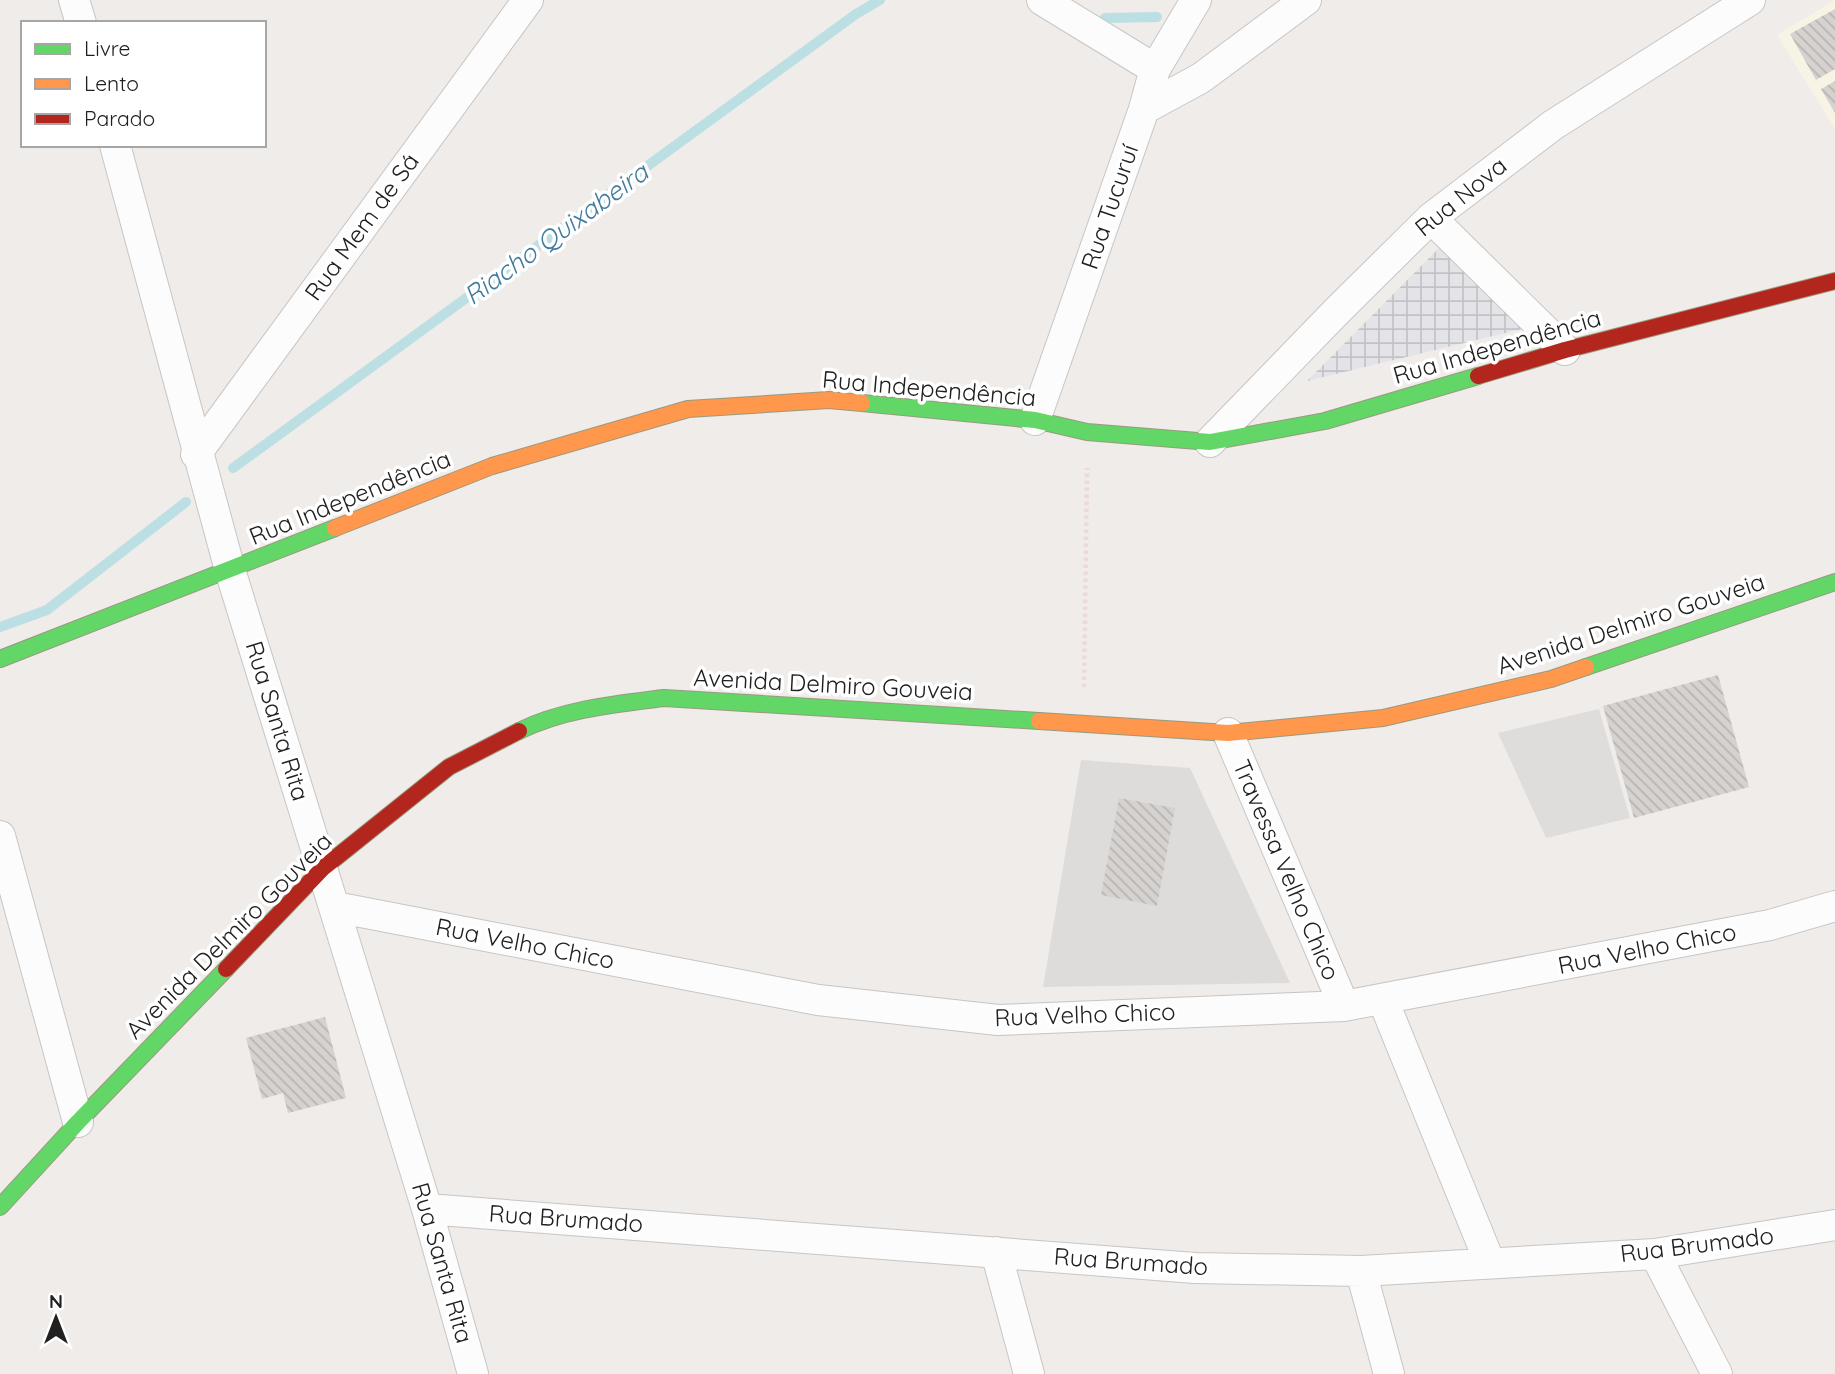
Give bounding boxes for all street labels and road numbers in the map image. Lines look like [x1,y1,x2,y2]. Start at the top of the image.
street label: Rua Tucuruí [1074,140,1145,273]
street label: Rua Mem de Sá [298,147,425,306]
street label: Rua Nova [1408,150,1512,242]
street label: Rua Independência [1389,302,1604,390]
street label: Rua Independência [821,364,1037,412]
street label: Rua Independência [245,443,455,551]
street label: Avenida Delmiro Gouveia [1493,566,1768,681]
street label: Rua Santa Rita [239,637,317,804]
street label: Avenida Delmiro Gouveia [693,662,973,706]
street label: Travessa Velho Chico [1227,755,1347,984]
street label: Avenida Delmiro Gouveia [119,826,338,1045]
street label: Rua Velho Chico [433,911,617,975]
street label: Rua Velho Chico [1555,916,1739,980]
street label: Rua Velho Chico [994,996,1176,1032]
street label: Rua Santa Rita [406,1179,480,1346]
street label: Rua Brumado [488,1198,644,1238]
street label: Rua Brumado [1618,1220,1775,1268]
street label: Rua Brumado [1053,1241,1209,1281]

